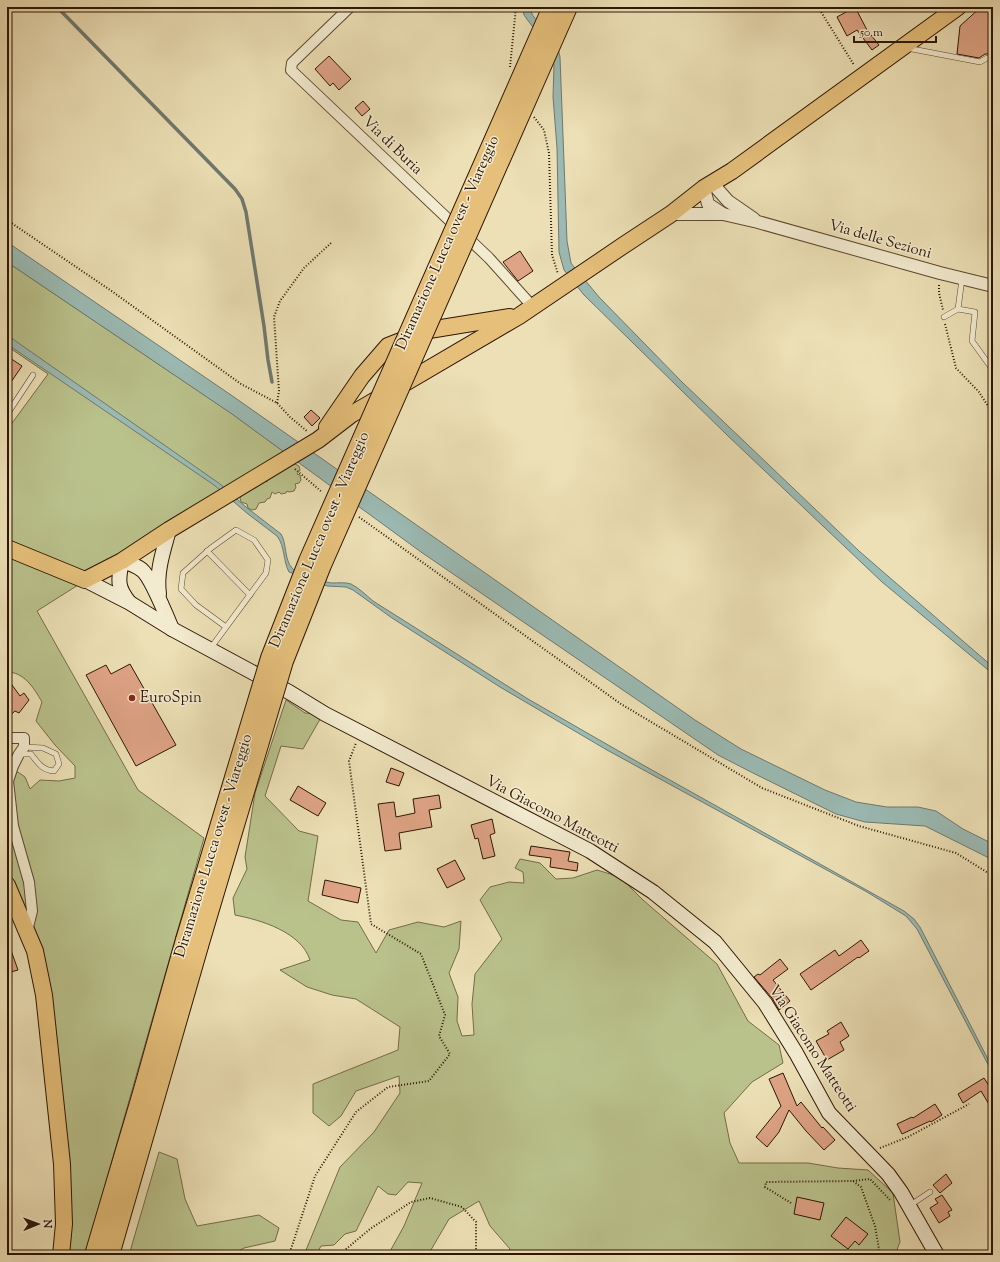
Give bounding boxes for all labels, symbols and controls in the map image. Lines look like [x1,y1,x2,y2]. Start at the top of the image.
scale bar [854,18,936,44]
text: 50 m [859,24,883,42]
street label: Via di Buria [357,112,427,180]
street label: Diramazione Lucca ovest - Viareggio [391,132,505,354]
street label: Via delle Sezioni [826,215,934,265]
street label: Diramazione Lucca ovest - Viareggio [265,429,375,651]
place label: EuroSpin [140,688,202,709]
marker: EuroSpin [127,693,137,703]
street label: Diramazione Lucca ovest - Viareggio [170,732,258,960]
street label: Via Giacomo Matteotti [482,771,622,859]
street label: Via Giacomo Matteotti [763,981,861,1117]
north arrow [18,1204,58,1244]
text: N [39,1218,55,1229]

